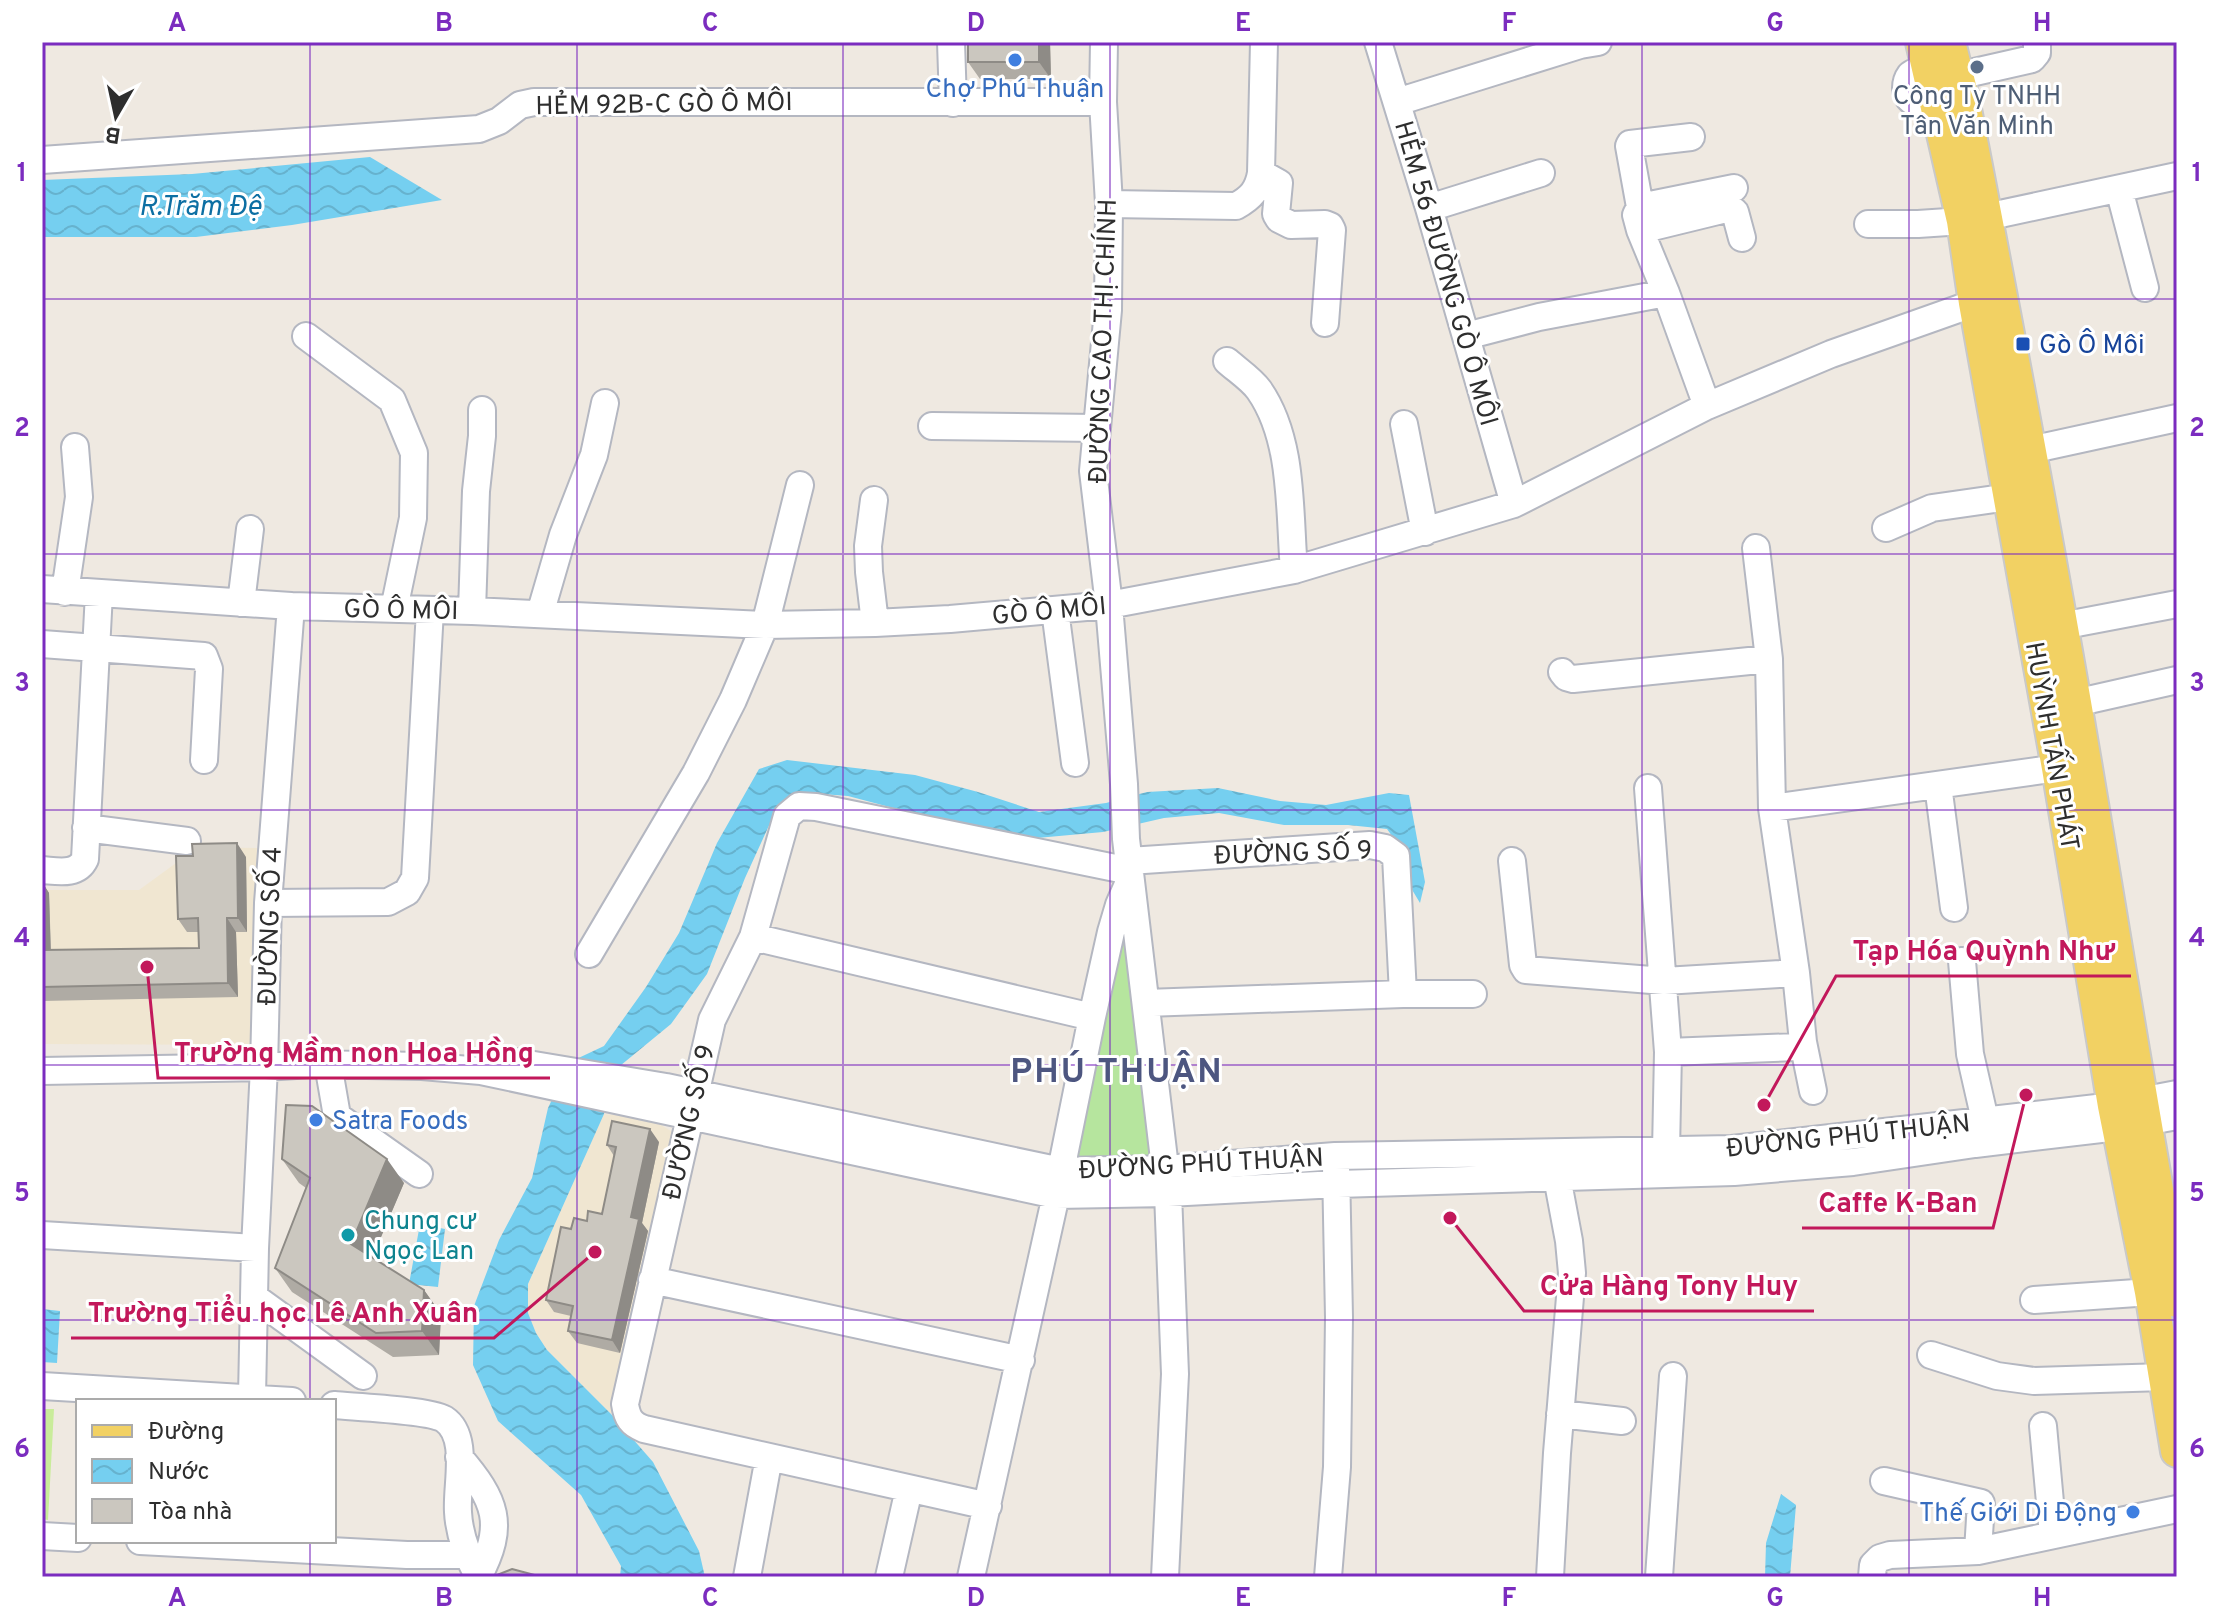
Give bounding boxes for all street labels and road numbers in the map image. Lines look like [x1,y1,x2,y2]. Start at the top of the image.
street label: HẺM 92B-C GÒ Ô MÔI [535,85,793,124]
street label: HẺM 56 ĐƯỜNG GÒ Ô MÔI [1385,117,1506,430]
street label: ĐƯỜNG CAO THỊ CHÍNH [1081,198,1126,484]
street label: GÒ Ô MÔI [990,589,1108,634]
street label: GÒ Ô MÔI [343,592,459,629]
street label: HUỲNH TẤN PHÁT [2016,638,2091,853]
street label: ĐƯỜNG SỐ 9 [1213,829,1373,874]
street label: ĐƯỜNG SỐ 4 [246,846,291,1006]
street label: ĐƯỜNG SỐ 9 [651,1040,724,1203]
street label: ĐƯỜNG PHÚ THUẬN [1724,1106,1972,1167]
street label: ĐƯỜNG PHÚ THUẬN [1078,1141,1325,1188]

